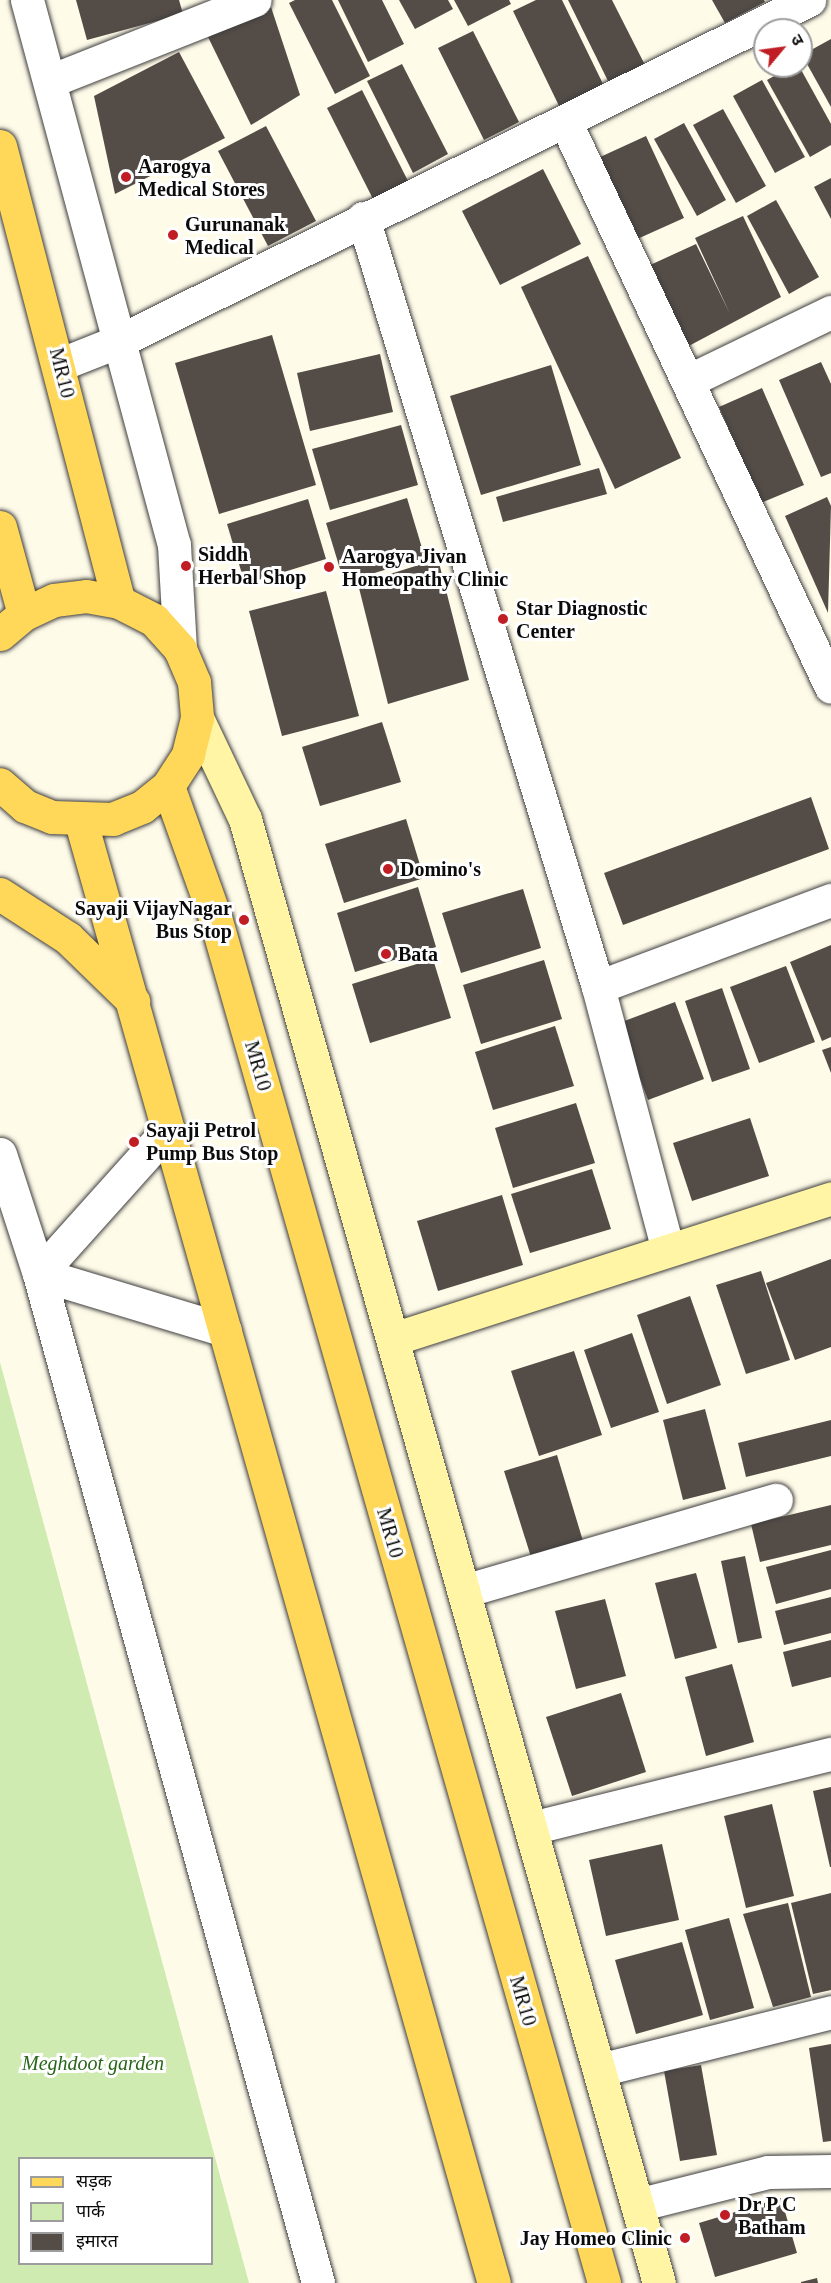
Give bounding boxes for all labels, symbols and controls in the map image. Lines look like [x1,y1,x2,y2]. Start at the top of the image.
north arrow [753,18,813,78]
text: उ [788,32,807,48]
place label: Aarogya Medical Stores [138,154,265,201]
marker: Aarogya Medical Stores [119,170,133,184]
place label: Gurunanak Medical [185,212,285,259]
marker: Gurunanak Medical [166,228,180,242]
street label: MR10 [44,345,80,401]
place label: Siddh Herbal Shop [198,542,306,589]
place label: Aarogya Jivan Homeopathy Clinic [342,544,508,591]
marker: Aarogya Jivan Homeopathy Clinic [320,558,338,576]
marker: Siddh Herbal Shop [179,559,193,573]
place label: Star Diagnostic Center [516,596,648,643]
marker: Star Diagnostic Center [494,610,512,628]
place label: Domino's [400,857,481,881]
marker: Domino's [381,862,395,876]
place label: Sayaji VijayNagar Bus Stop [74,897,232,944]
marker: Sayaji VijayNagar Bus Stop [237,913,251,927]
place label: Bata [398,942,438,966]
marker: Bata [379,947,393,961]
street label: MR10 [239,1038,277,1094]
place label: Sayaji Petrol Pump Bus Stop [146,1118,278,1165]
marker: Sayaji Petrol Pump Bus Stop [127,1135,141,1149]
street label: MR10 [371,1505,409,1561]
street label: MR10 [504,1973,542,2029]
park label: Meghdoot garden [22,2051,164,2075]
legend [18,2157,213,2265]
text: सड़क [76,2171,112,2191]
place label: Dr P C Batham [738,2192,806,2239]
text: पार्क [76,2201,105,2221]
marker: Dr P C Batham [716,2206,734,2224]
place label: Jay Homeo Clinic [520,2226,672,2250]
marker: Jay Homeo Clinic [676,2229,694,2247]
text: इमारत [76,2231,118,2251]

